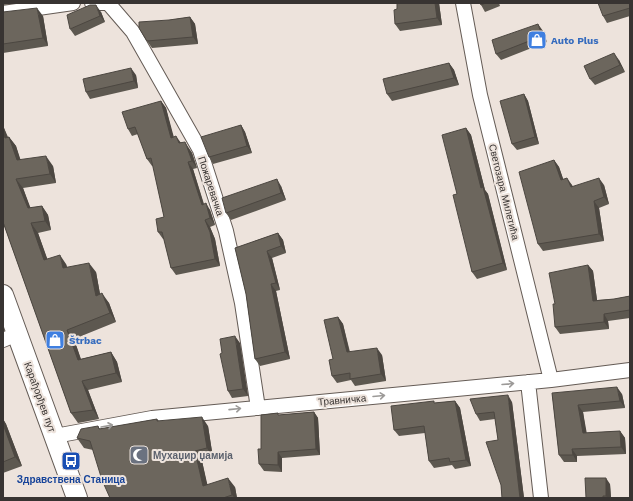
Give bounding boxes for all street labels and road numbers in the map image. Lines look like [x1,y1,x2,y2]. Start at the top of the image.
street label: Светозара Милетића [487,143,521,242]
street label: Пожаревачка [196,155,226,218]
street label: Карађорђев пут [22,360,58,434]
street label: Травничка [317,392,367,408]

